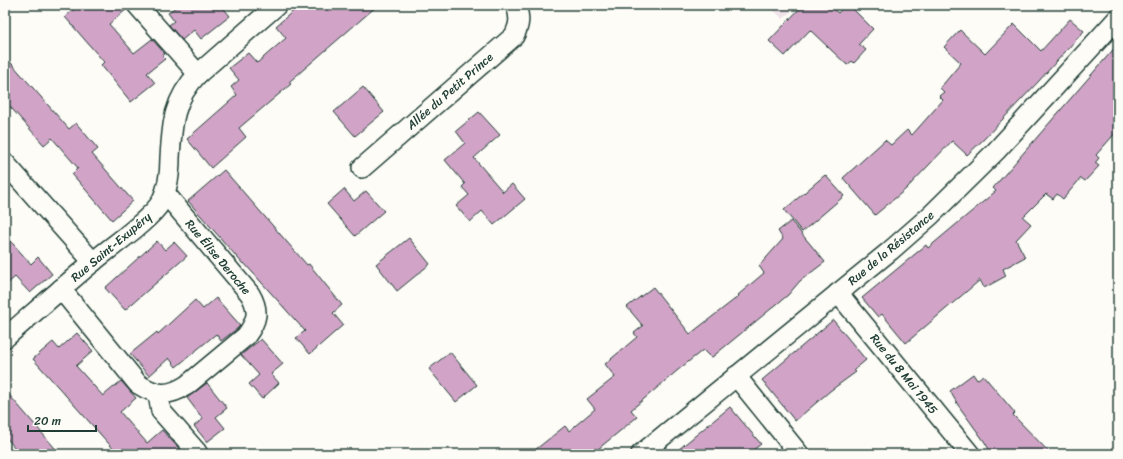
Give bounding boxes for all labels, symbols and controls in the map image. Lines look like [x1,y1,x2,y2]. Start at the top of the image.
street label: Allée du Petit Prince [401,47,499,136]
street label: Rue de la Résistance [843,205,939,291]
street label: Rue Saint-Exupéry [66,206,157,288]
street label: Rue Élise Deroche [179,214,257,300]
street label: Rue du 8 Mai 1945 [864,329,944,419]
scale bar [28,407,96,433]
text: 20 m [34,410,61,432]

